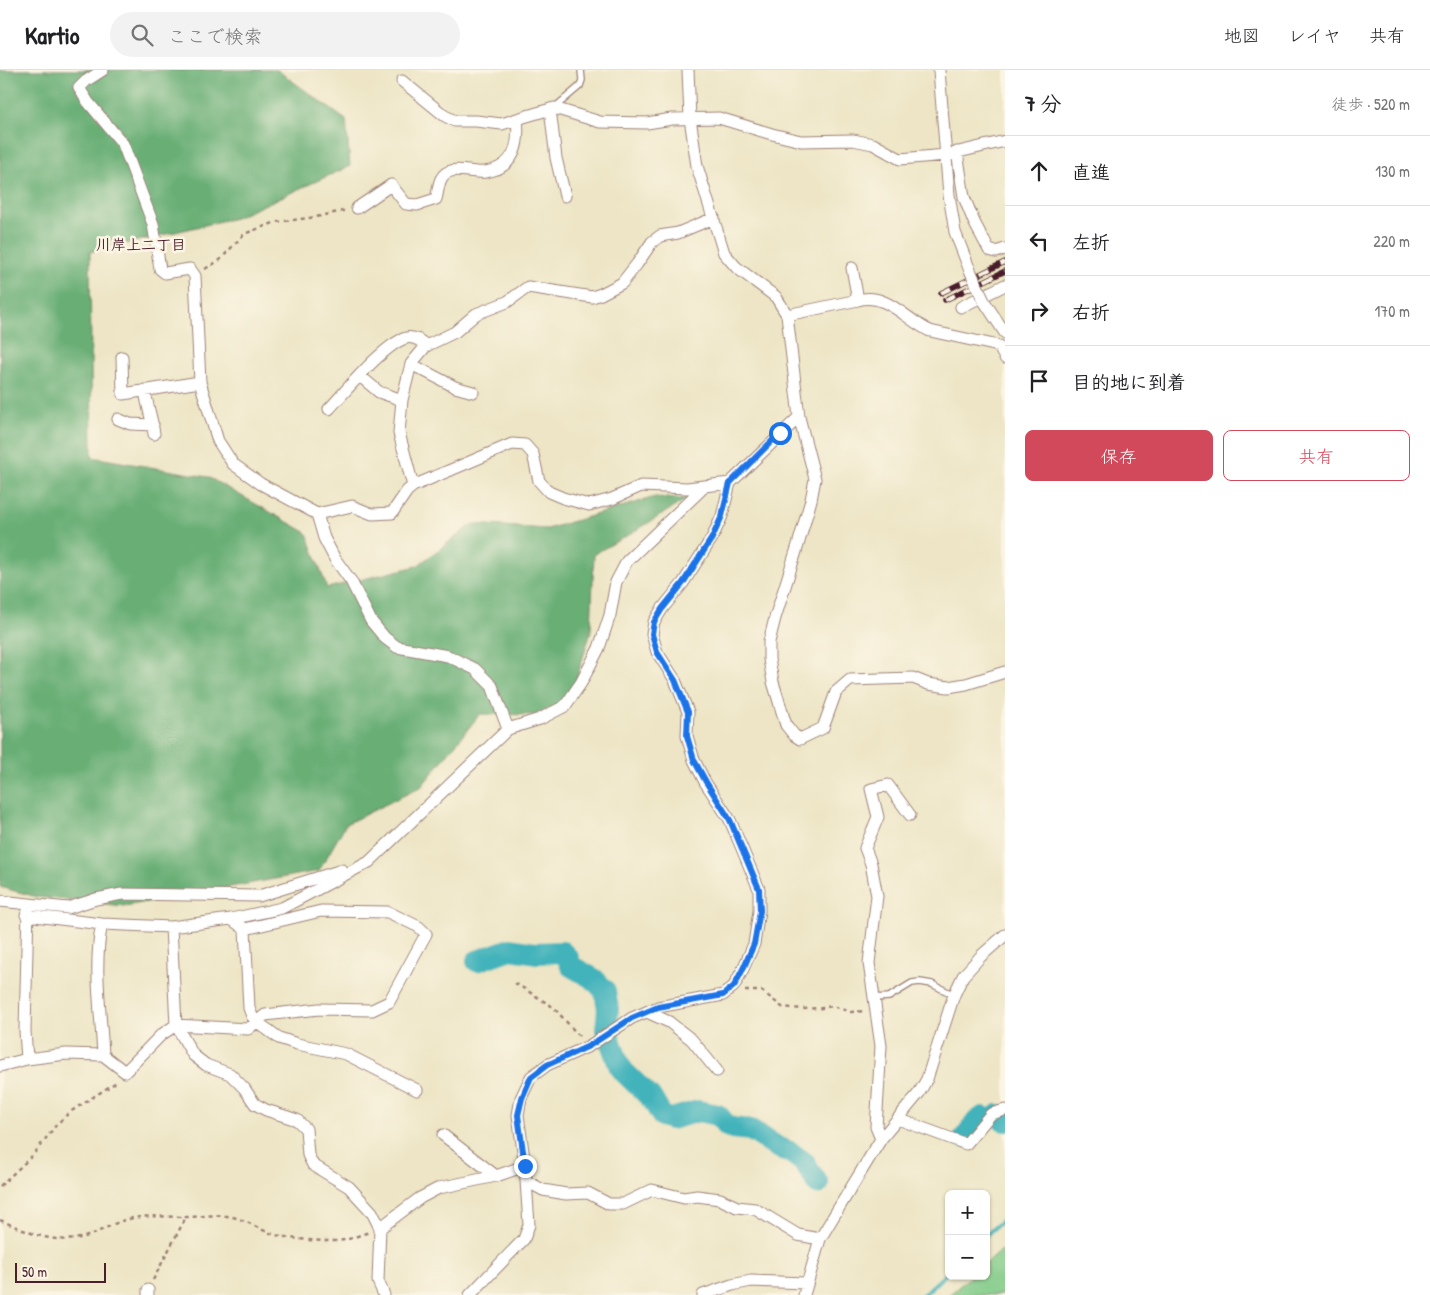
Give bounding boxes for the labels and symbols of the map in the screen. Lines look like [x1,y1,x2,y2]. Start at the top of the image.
district label: 川岸上二丁目 [96,234,186,255]
route start [769,422,792,445]
route end [514,1155,537,1178]
scale bar [15,1260,106,1283]

